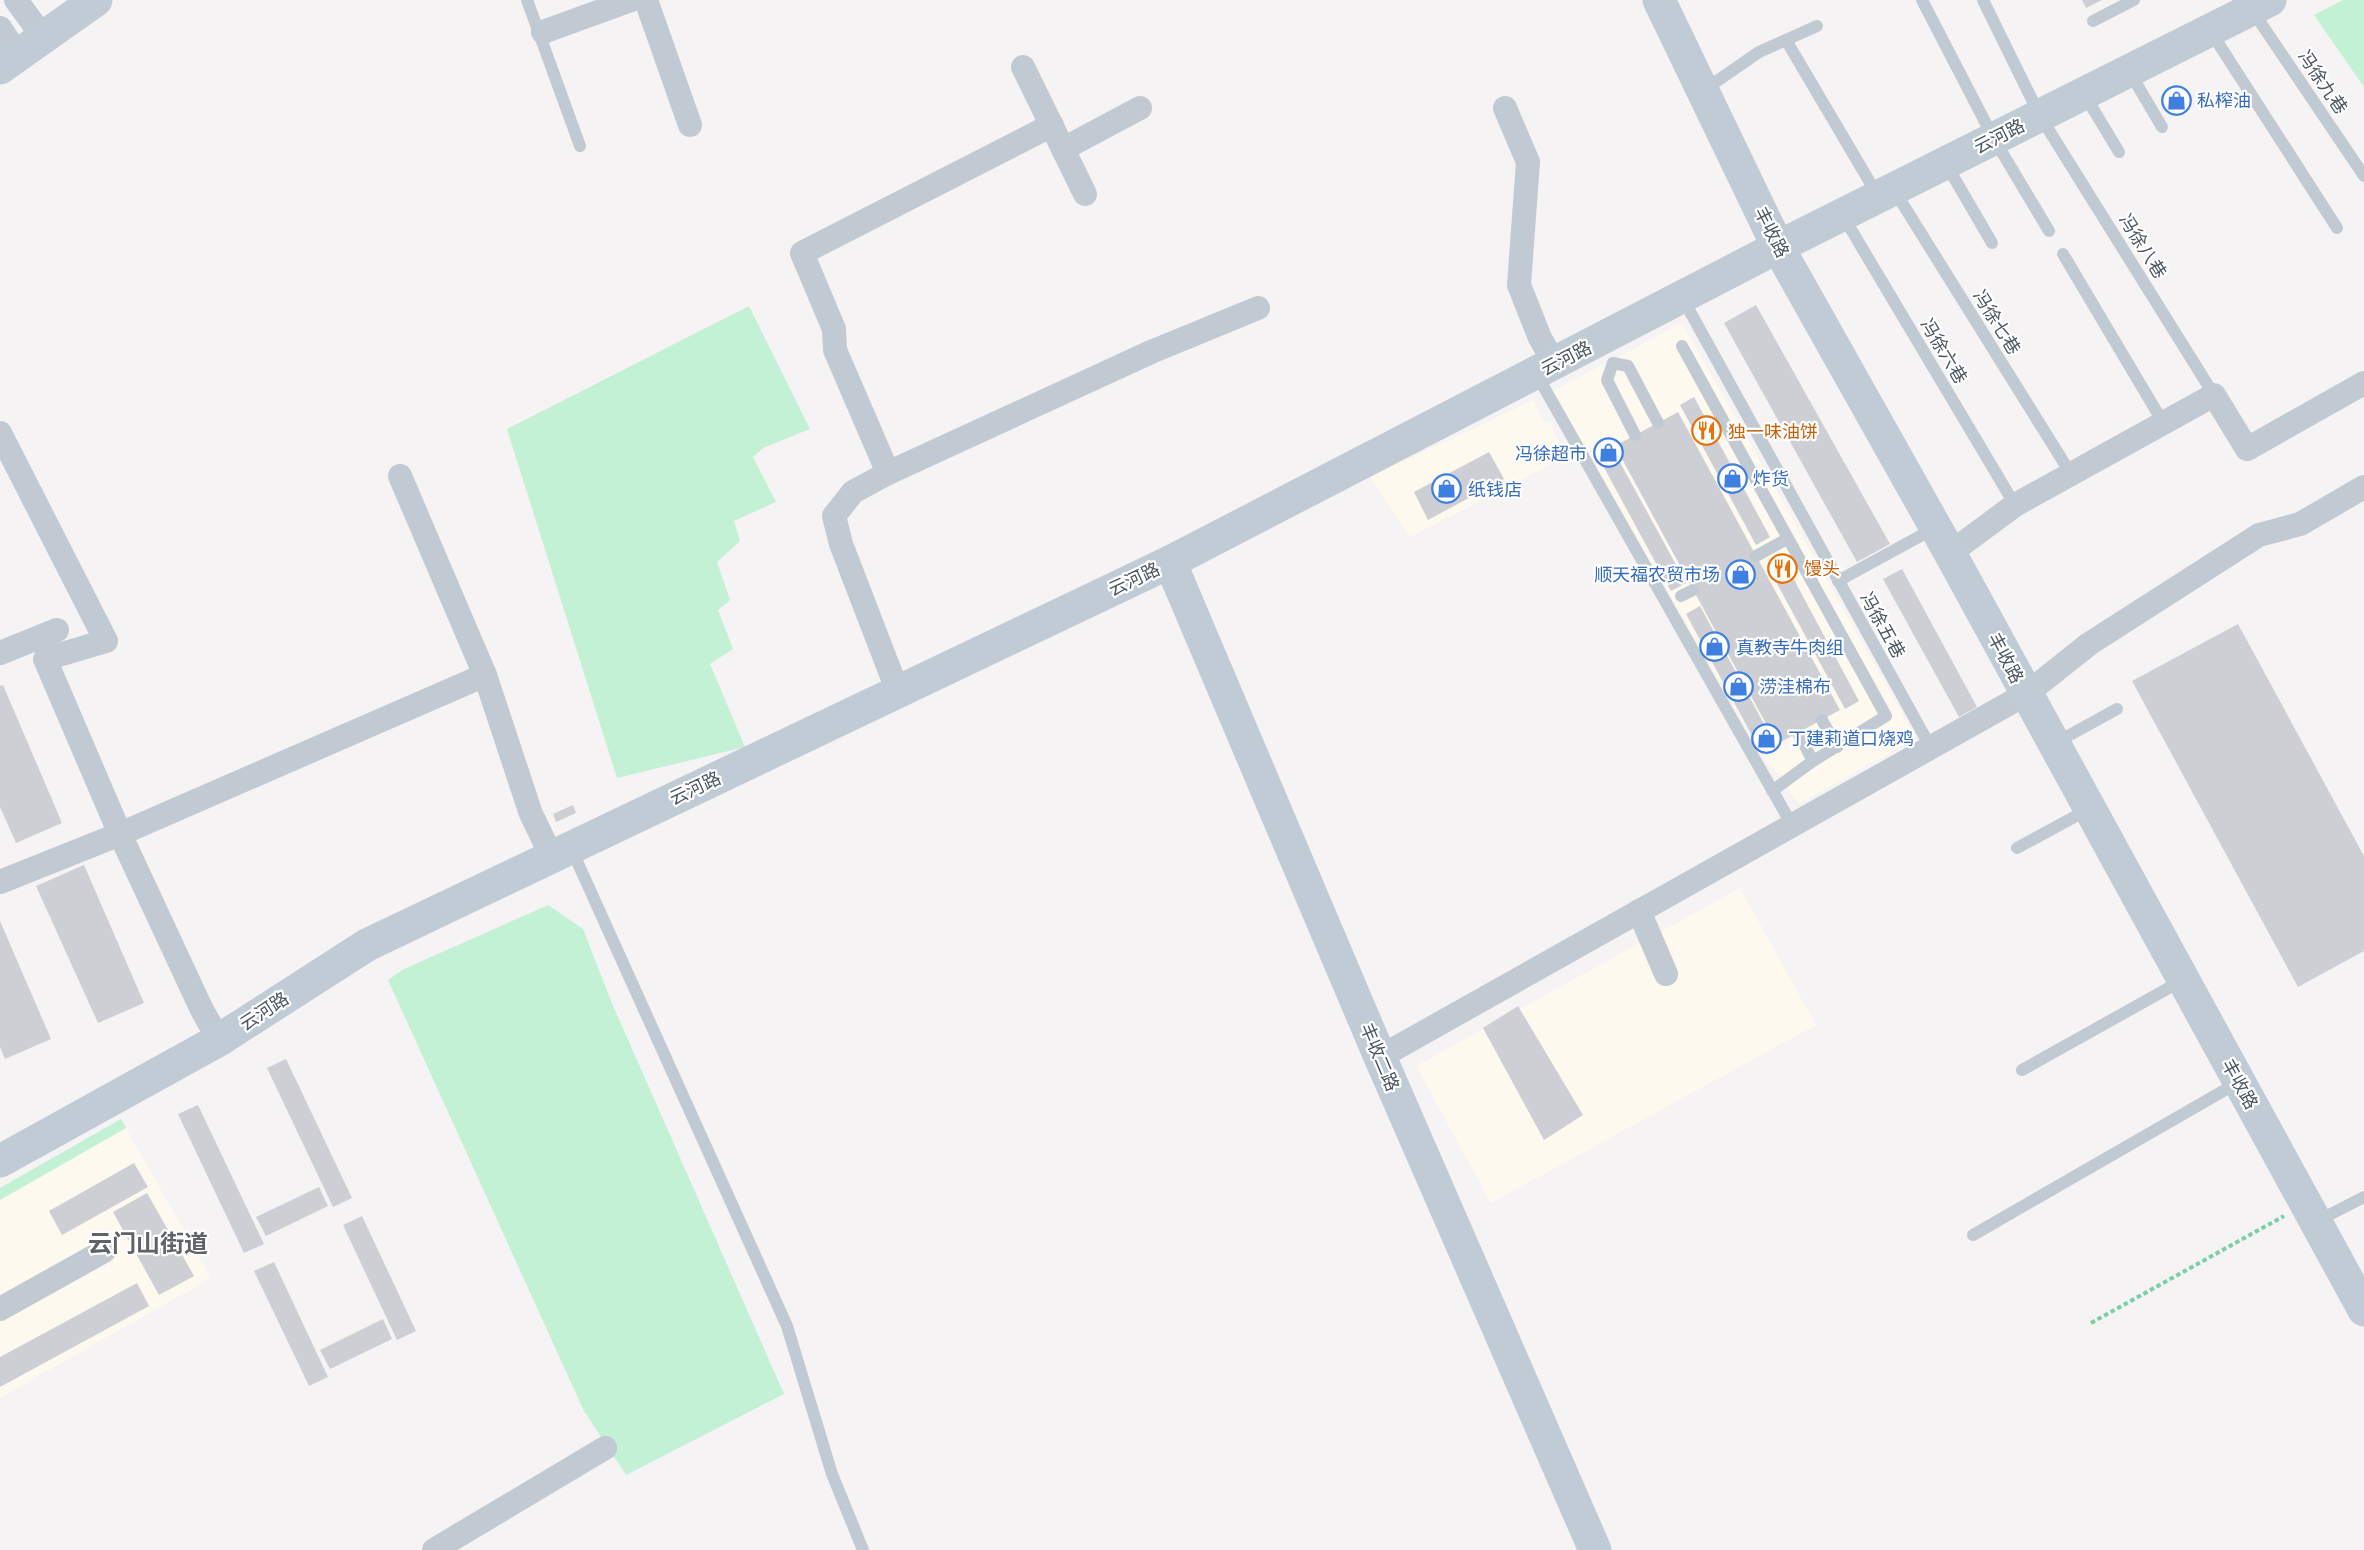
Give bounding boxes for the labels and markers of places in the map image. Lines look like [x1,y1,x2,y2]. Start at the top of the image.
shop icon: 私榨油 [2160,84,2192,116]
place label: 私榨油 [2197,90,2251,111]
restaurant icon: 独一味油饼 [1691,415,1723,447]
place label: 独一味油饼 [1728,421,1818,442]
shop icon: 冯徐超市 [1592,437,1624,469]
place label: 冯徐超市 [1515,443,1587,464]
shop icon: 炸货 [1716,462,1748,494]
place label: 炸货 [1753,468,1789,489]
shop icon: 纸钱店 [1431,473,1463,505]
place label: 纸钱店 [1468,479,1522,500]
restaurant icon: 馒头 [1767,552,1799,584]
shop icon: 顺天福农贸市场 [1725,558,1757,590]
place label: 馒头 [1804,558,1840,579]
place label: 顺天福农贸市场 [1594,564,1720,585]
shop icon: 真教寺牛肉组 [1699,631,1731,663]
place label: 真教寺牛肉组 [1736,637,1844,658]
shop icon: 涝洼棉布 [1722,670,1754,702]
place label: 涝洼棉布 [1759,676,1831,697]
shop icon: 丁建莉道口烧鸡 [1751,722,1783,754]
place label: 丁建莉道口烧鸡 [1788,728,1914,749]

